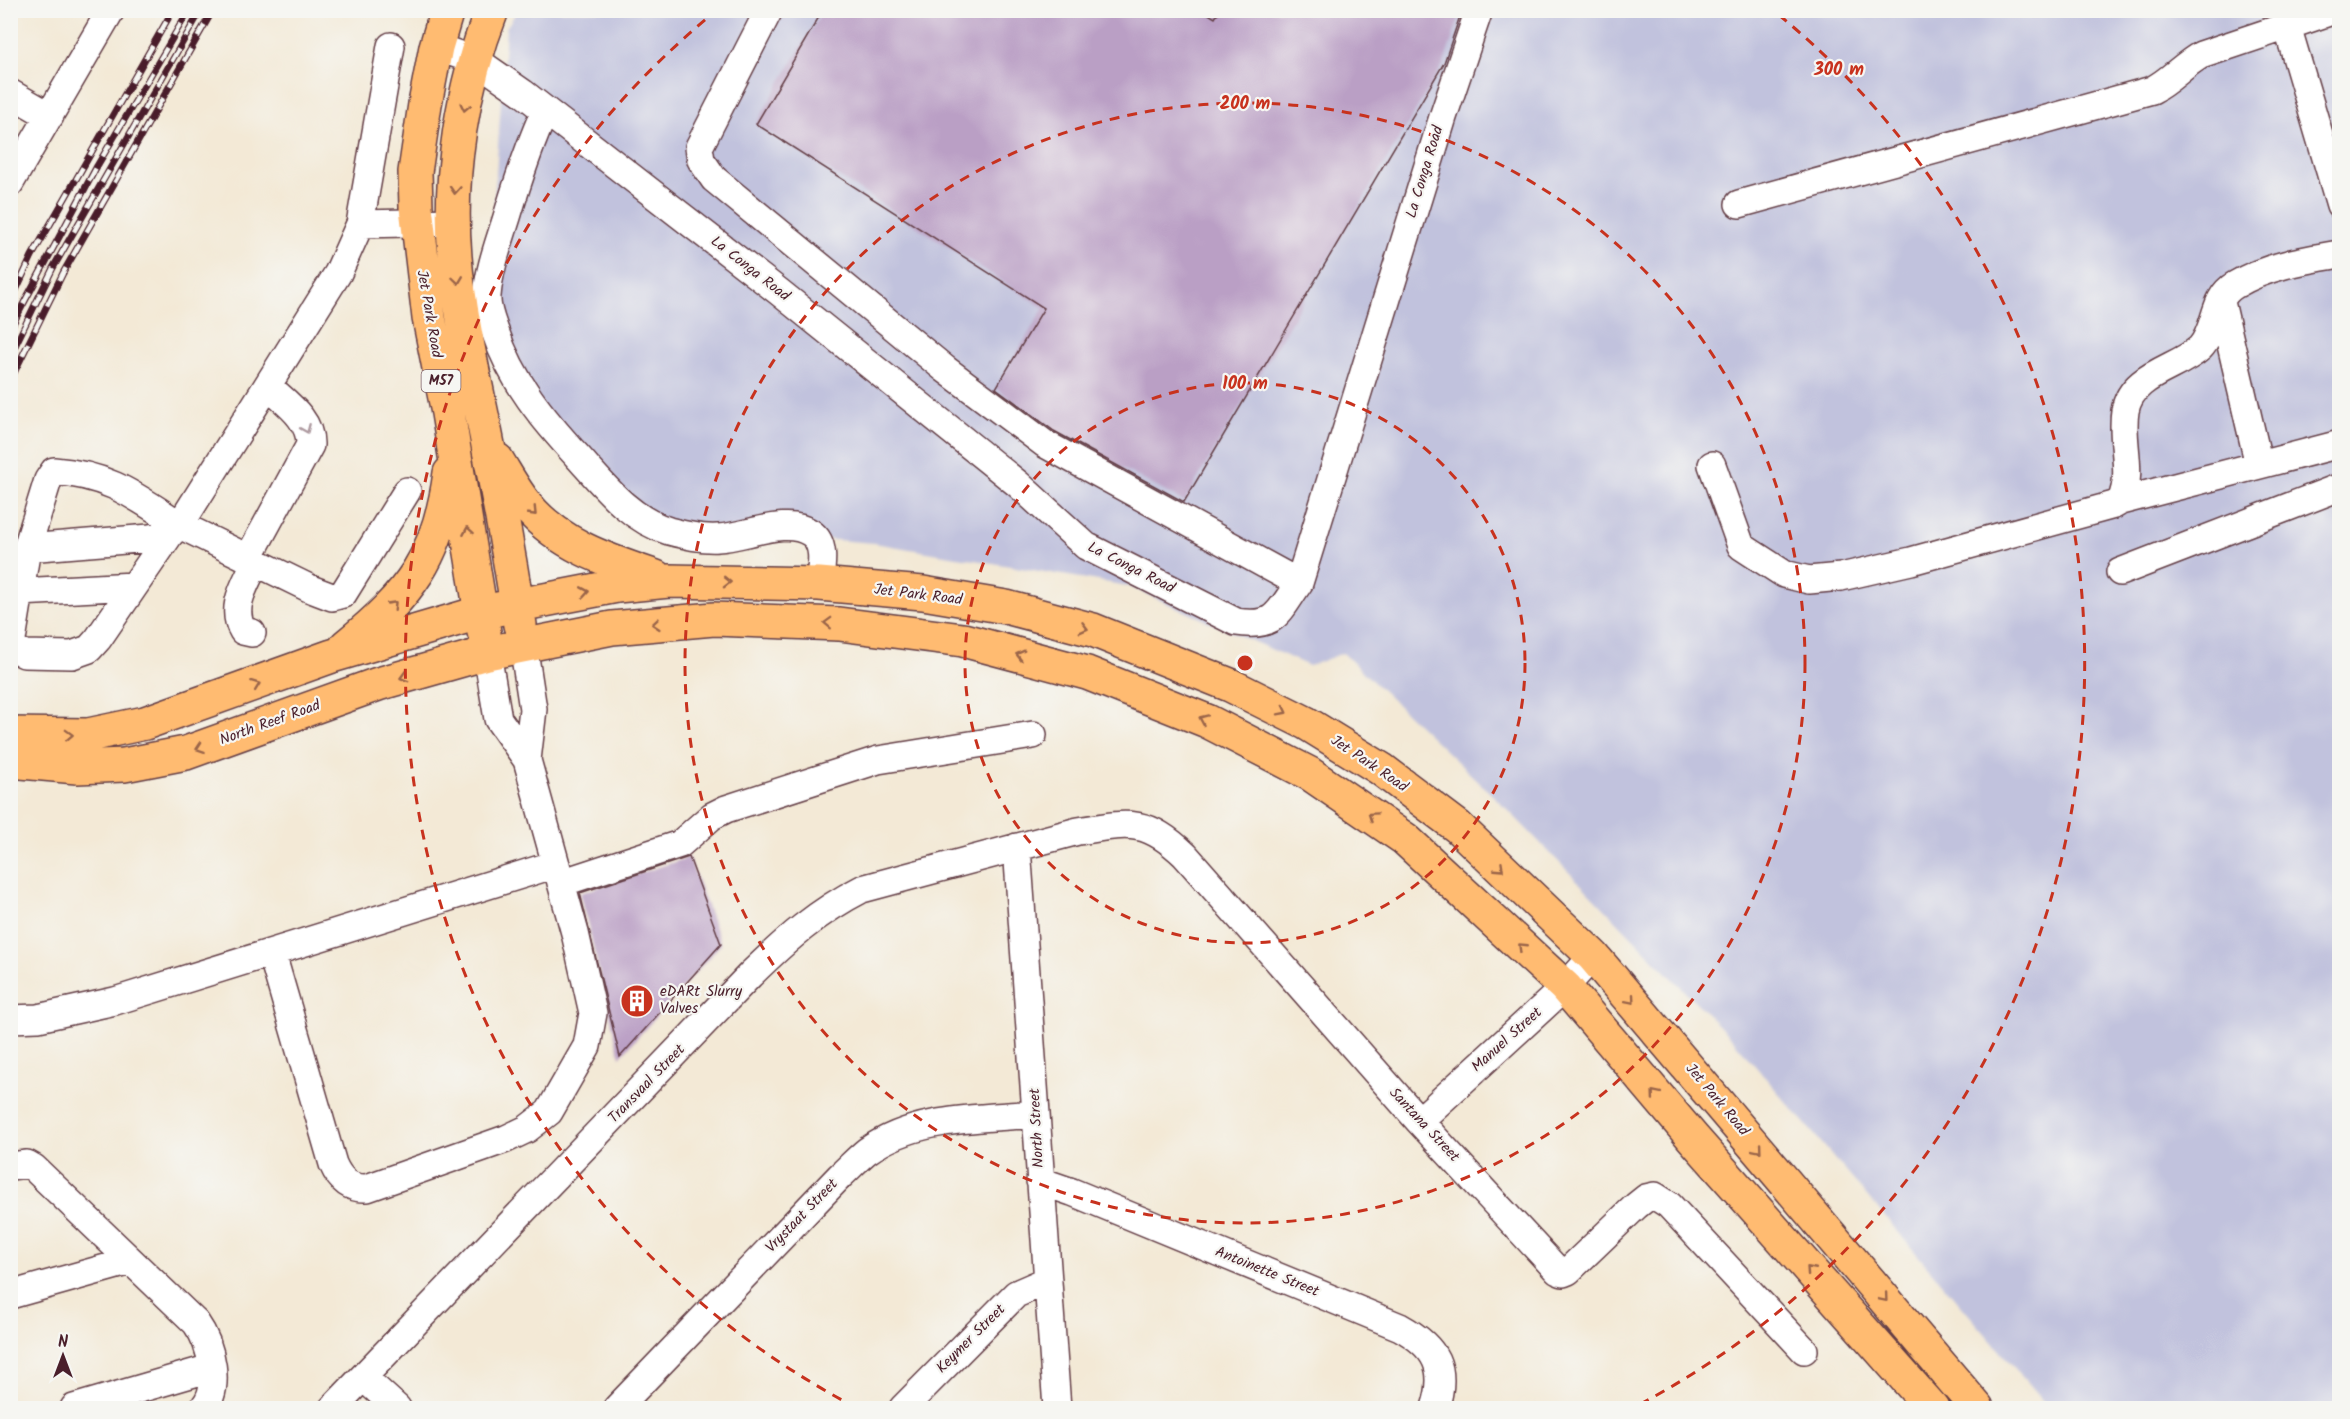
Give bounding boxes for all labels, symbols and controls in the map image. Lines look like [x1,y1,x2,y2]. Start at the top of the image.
text: 300 m [1813,56,1864,85]
text: 200 m [1220,90,1271,119]
one-way arrow [459,102,472,112]
street label: La Conga Road [1400,122,1451,221]
one-way arrow [449,185,462,194]
street label: La Conga Road [705,230,795,308]
street label: Jet Park Road [409,268,449,360]
one-way arrow [452,276,464,285]
road number: M57 [422,370,460,392]
text: 100 m [1222,370,1268,399]
one-way arrow [299,423,311,434]
one-way arrow [526,504,537,515]
one-way arrow [462,527,475,537]
street label: La Conga Road [1083,536,1179,601]
one-way arrow [722,576,731,588]
street label: Jet Park Road [872,578,964,612]
one-way arrow [580,586,590,598]
one-way arrow [386,601,397,612]
one-way arrow [651,617,660,630]
one-way arrow [823,617,832,629]
one-way arrow [1078,621,1089,633]
one-way arrow [1015,649,1025,662]
centre of rings [1235,653,1255,673]
one-way arrow [399,669,409,682]
one-way arrow [251,679,261,692]
street label: North Reef Road [216,693,324,752]
one-way arrow [1276,704,1287,716]
one-way arrow [1199,715,1210,727]
one-way arrow [64,729,73,742]
street label: Jet Park Road [1325,729,1413,799]
one-way arrow [195,740,206,753]
one-way arrow [1368,812,1379,823]
one-way arrow [1493,860,1504,871]
one-way arrow [1519,943,1530,954]
place label: eDARt Slurry Valves [660,980,743,1021]
building icon: eDARt Slurry Valves [619,983,655,1019]
one-way arrow [1624,994,1635,1005]
street label: Manuel Street [1466,1001,1548,1079]
street label: Transvaal Street [603,1039,691,1129]
street label: Jet Park Road [1679,1058,1755,1142]
street label: Santana Street [1383,1082,1465,1168]
street label: North Street [1023,1087,1051,1168]
one-way arrow [1651,1090,1662,1101]
one-way arrow [1751,1142,1762,1153]
street label: Vrystaat Street [760,1173,844,1259]
street label: Antoinette Street [1211,1240,1323,1304]
one-way arrow [1806,1266,1817,1277]
one-way arrow [1876,1291,1887,1302]
street label: Keymer Street [931,1298,1012,1379]
north arrow [33,1326,93,1386]
text: N [58,1330,68,1355]

